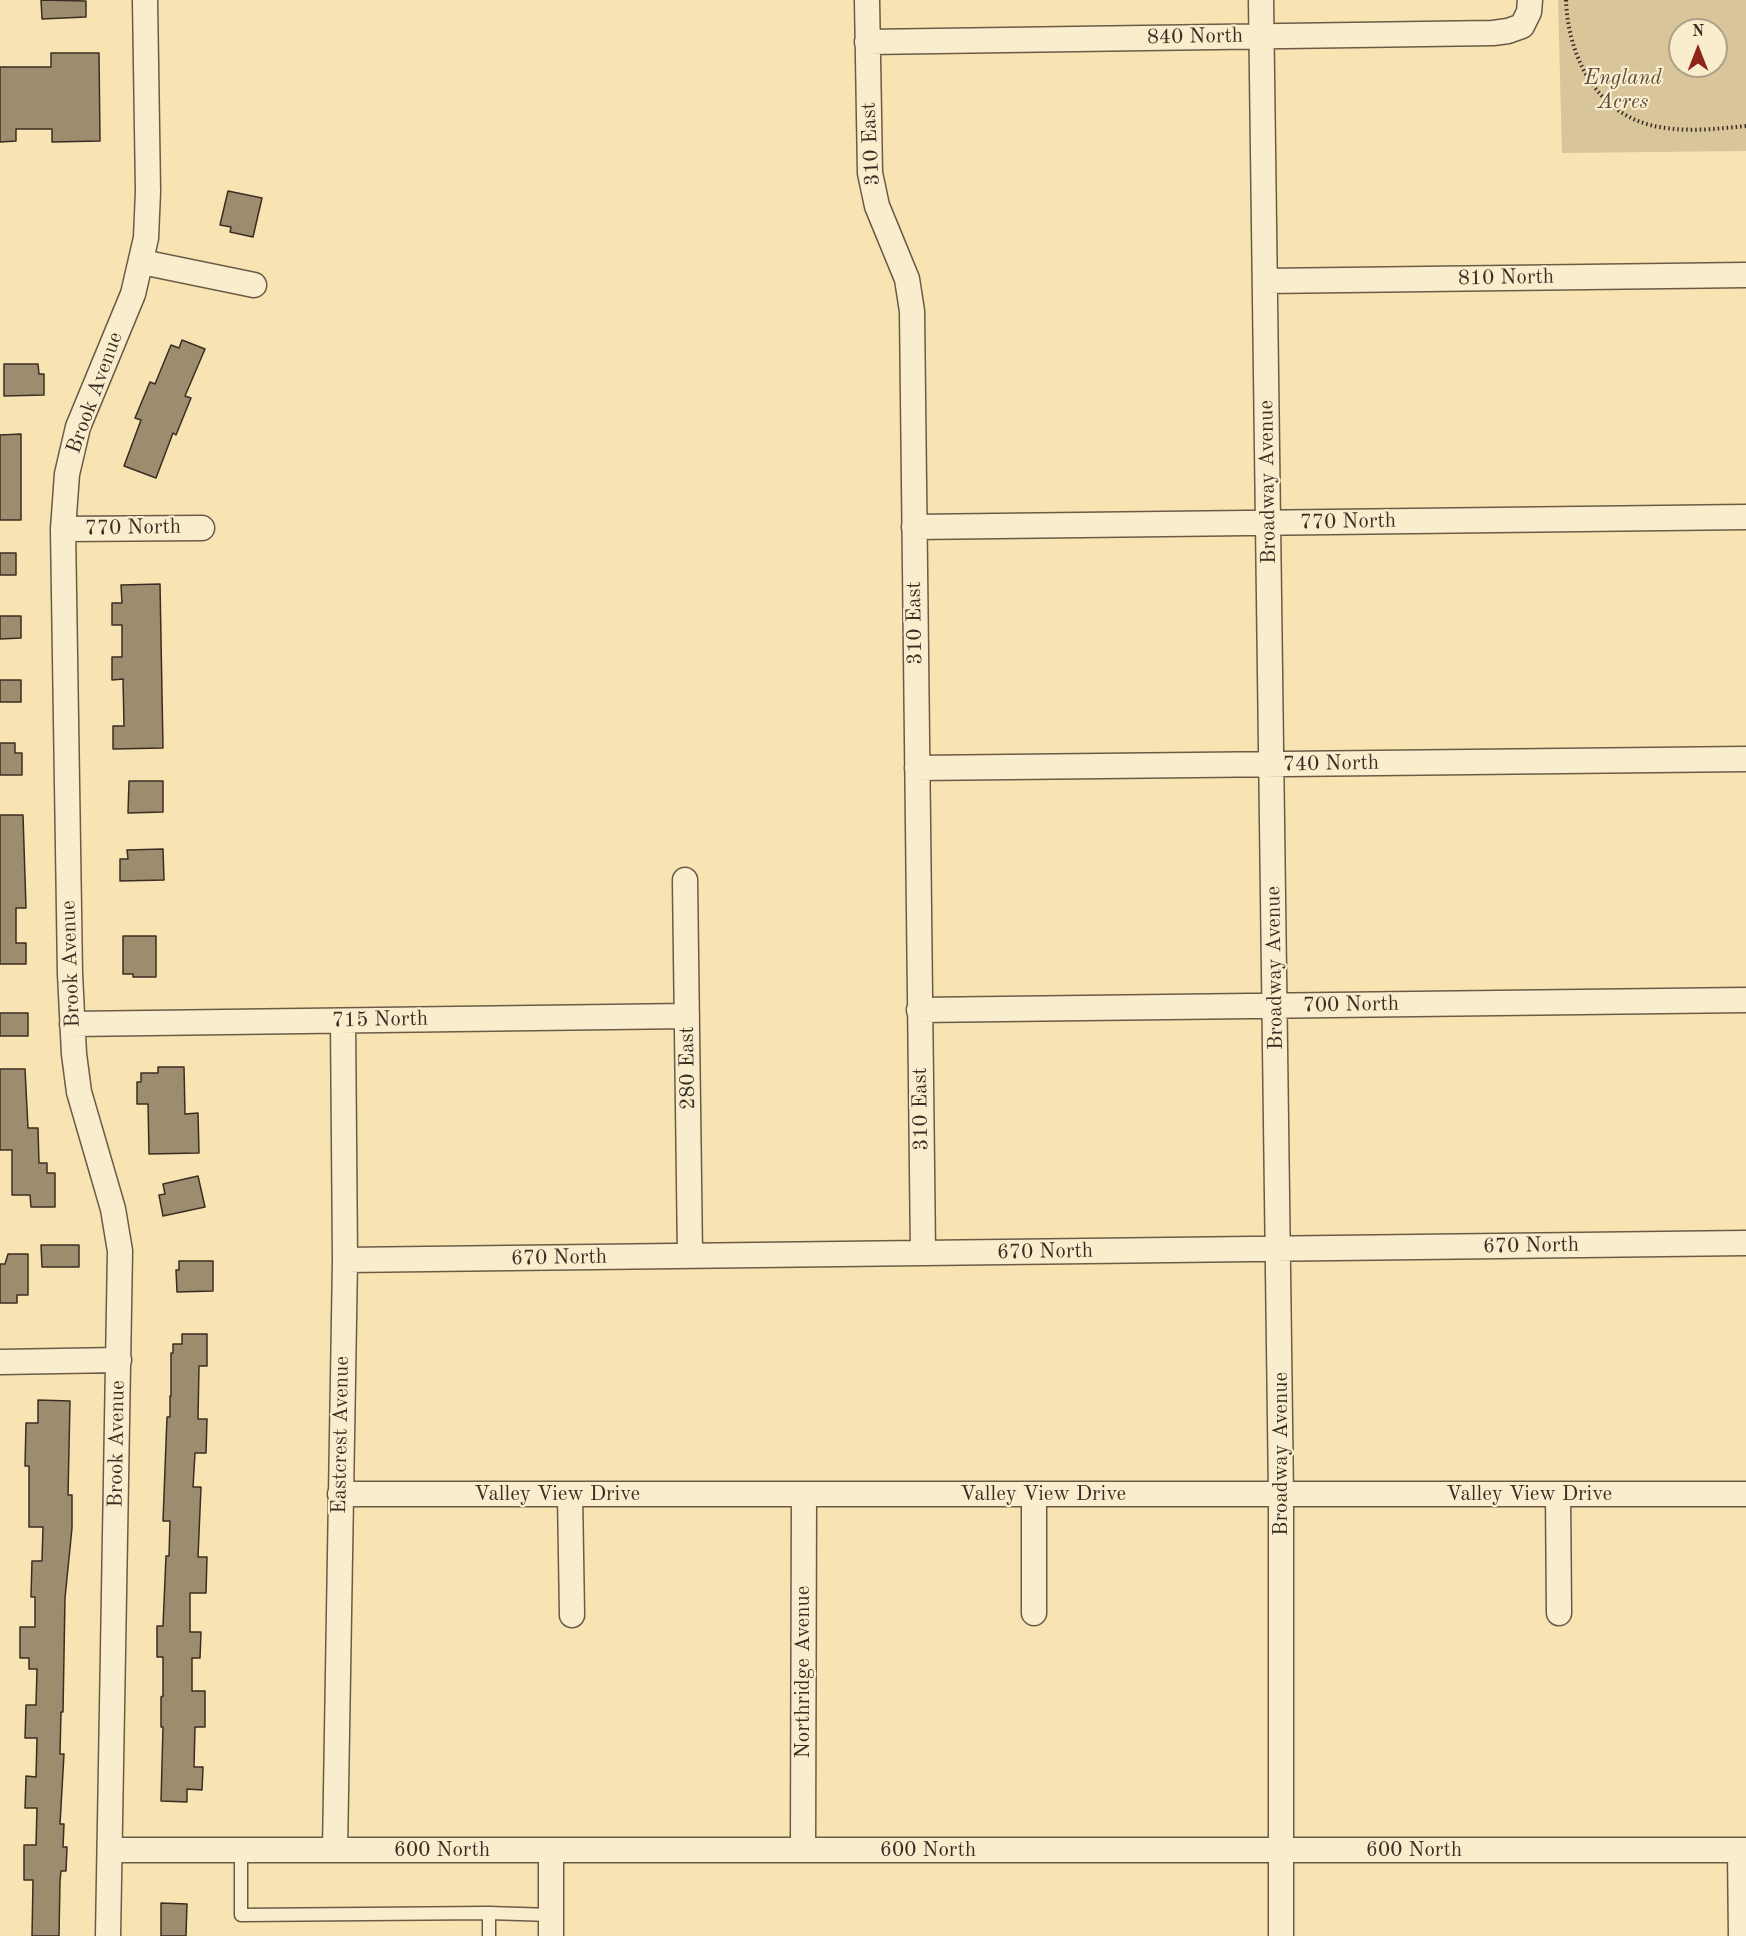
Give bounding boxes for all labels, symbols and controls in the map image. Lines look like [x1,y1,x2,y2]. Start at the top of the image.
north arrow [1668,18,1728,78]
street label: 840 North [1147,24,1243,50]
text: N [1692,24,1704,40]
park label: England Acres [1584,65,1662,115]
street label: 310 East [856,102,886,186]
street label: 810 North [1458,265,1554,291]
street label: Brook Avenue [61,329,129,457]
street label: Broadway Avenue [1254,400,1282,564]
street label: 770 North [1300,509,1396,535]
street label: 770 North [85,515,181,541]
street label: 310 East [902,581,928,665]
street label: 740 North [1283,751,1379,777]
street label: Broadway Avenue [1261,886,1289,1050]
street label: Brook Avenue [56,900,86,1028]
street label: 700 North [1303,992,1399,1018]
street label: 715 North [332,1007,428,1033]
street label: 280 East [675,1026,701,1110]
street label: 310 East [908,1067,934,1151]
street label: 670 North [1483,1233,1579,1259]
street label: 670 North [997,1239,1093,1265]
street label: 670 North [511,1245,607,1271]
street label: Eastcrest Avenue [327,1356,355,1514]
street label: Broadway Avenue [1268,1372,1294,1536]
street label: Brook Avenue [103,1380,131,1508]
street label: Valley View Drive [474,1481,640,1507]
street label: Valley View Drive [960,1481,1126,1507]
street label: Valley View Drive [1446,1481,1612,1507]
street label: Northridge Avenue [790,1586,816,1758]
street label: 600 North [394,1837,490,1863]
street label: 600 North [880,1837,976,1863]
street label: 600 North [1366,1837,1462,1863]

